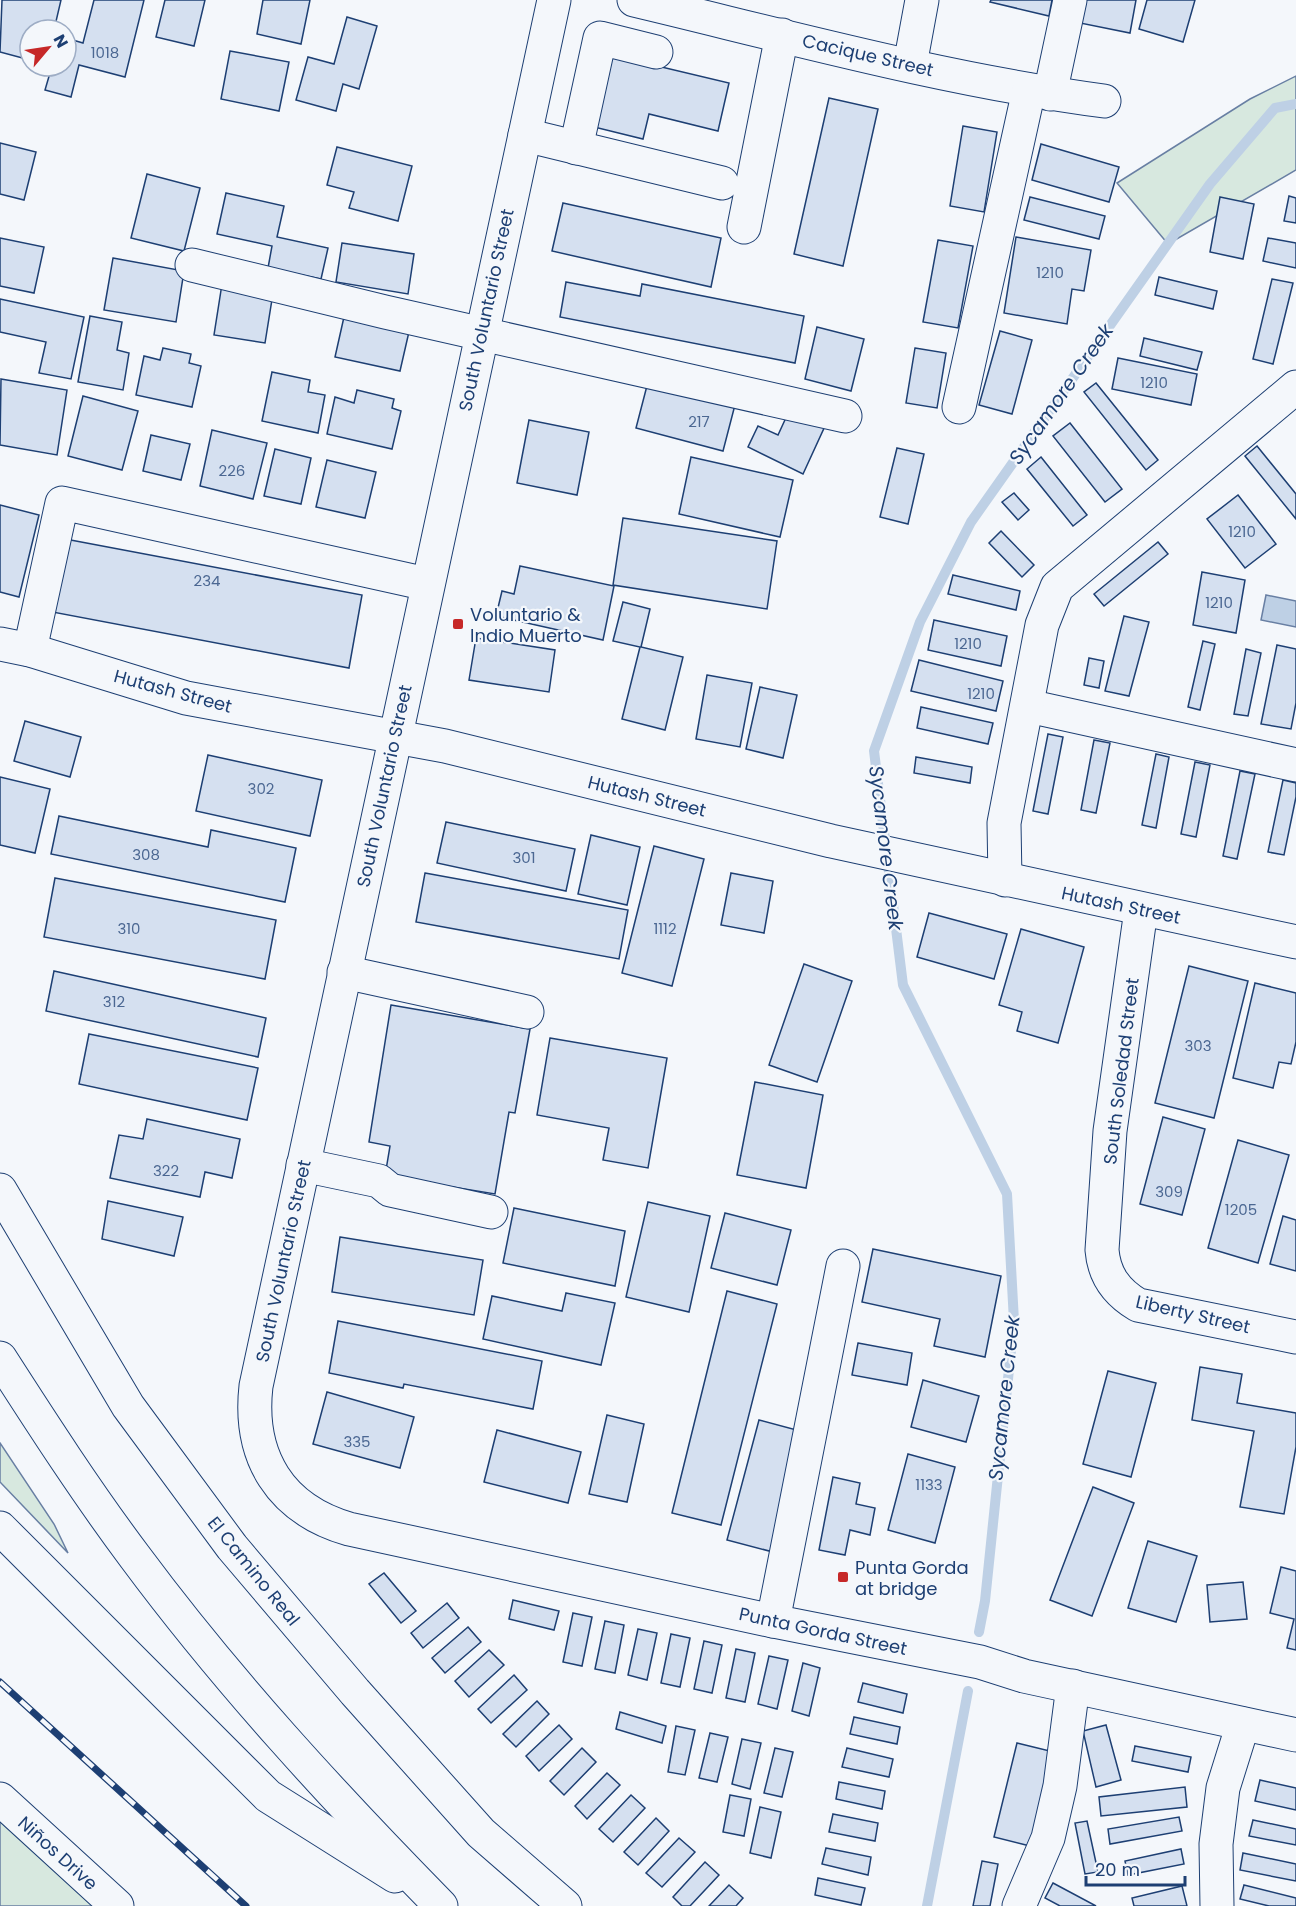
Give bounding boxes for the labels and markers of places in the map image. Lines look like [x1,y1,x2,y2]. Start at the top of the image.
place label: Voluntario & Indio Muerto [470,602,582,648]
marker: Voluntario & Indio Muerto [451,617,465,631]
place label: Punta Gorda at bridge [855,1555,969,1601]
marker: Punta Gorda at bridge [836,1570,850,1584]

